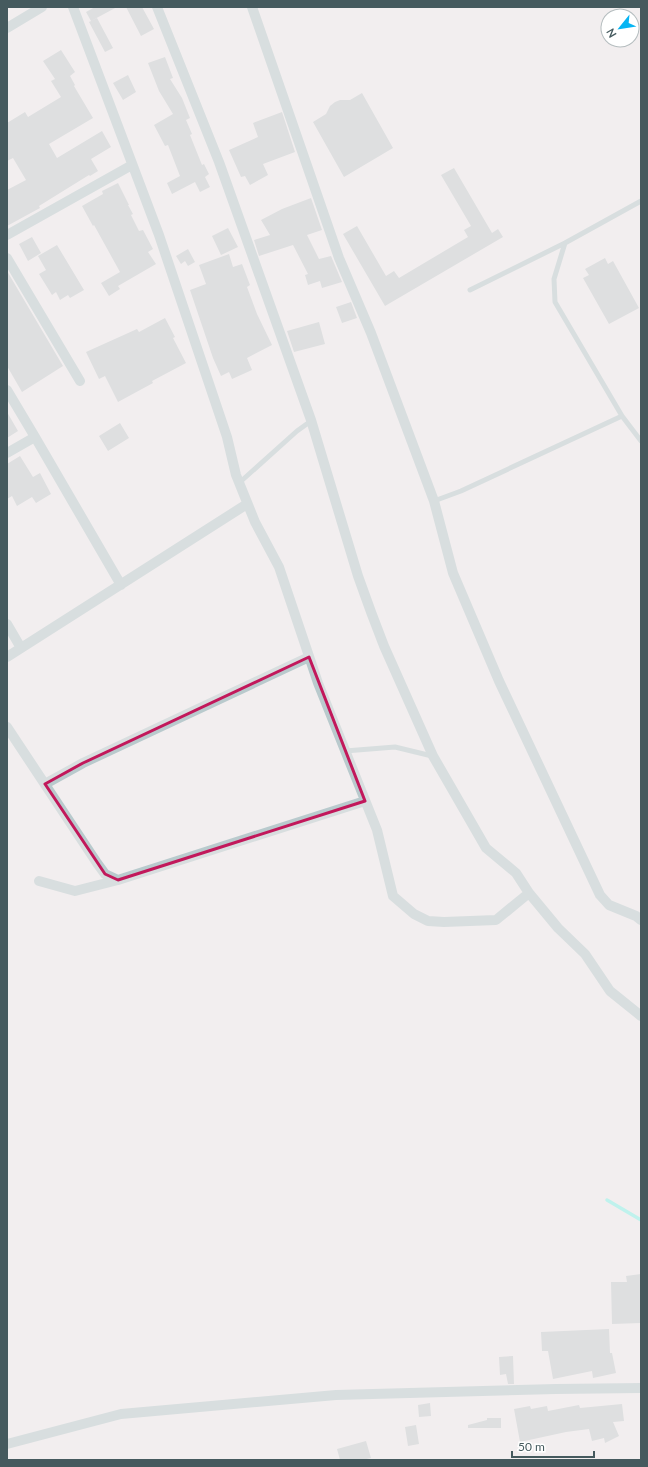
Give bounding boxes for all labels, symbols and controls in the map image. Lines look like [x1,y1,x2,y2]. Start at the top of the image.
north arrow [600,8,640,48]
text: N [603,26,619,40]
scale bar [512,1433,594,1459]
text: 50 m [518,1439,545,1454]

